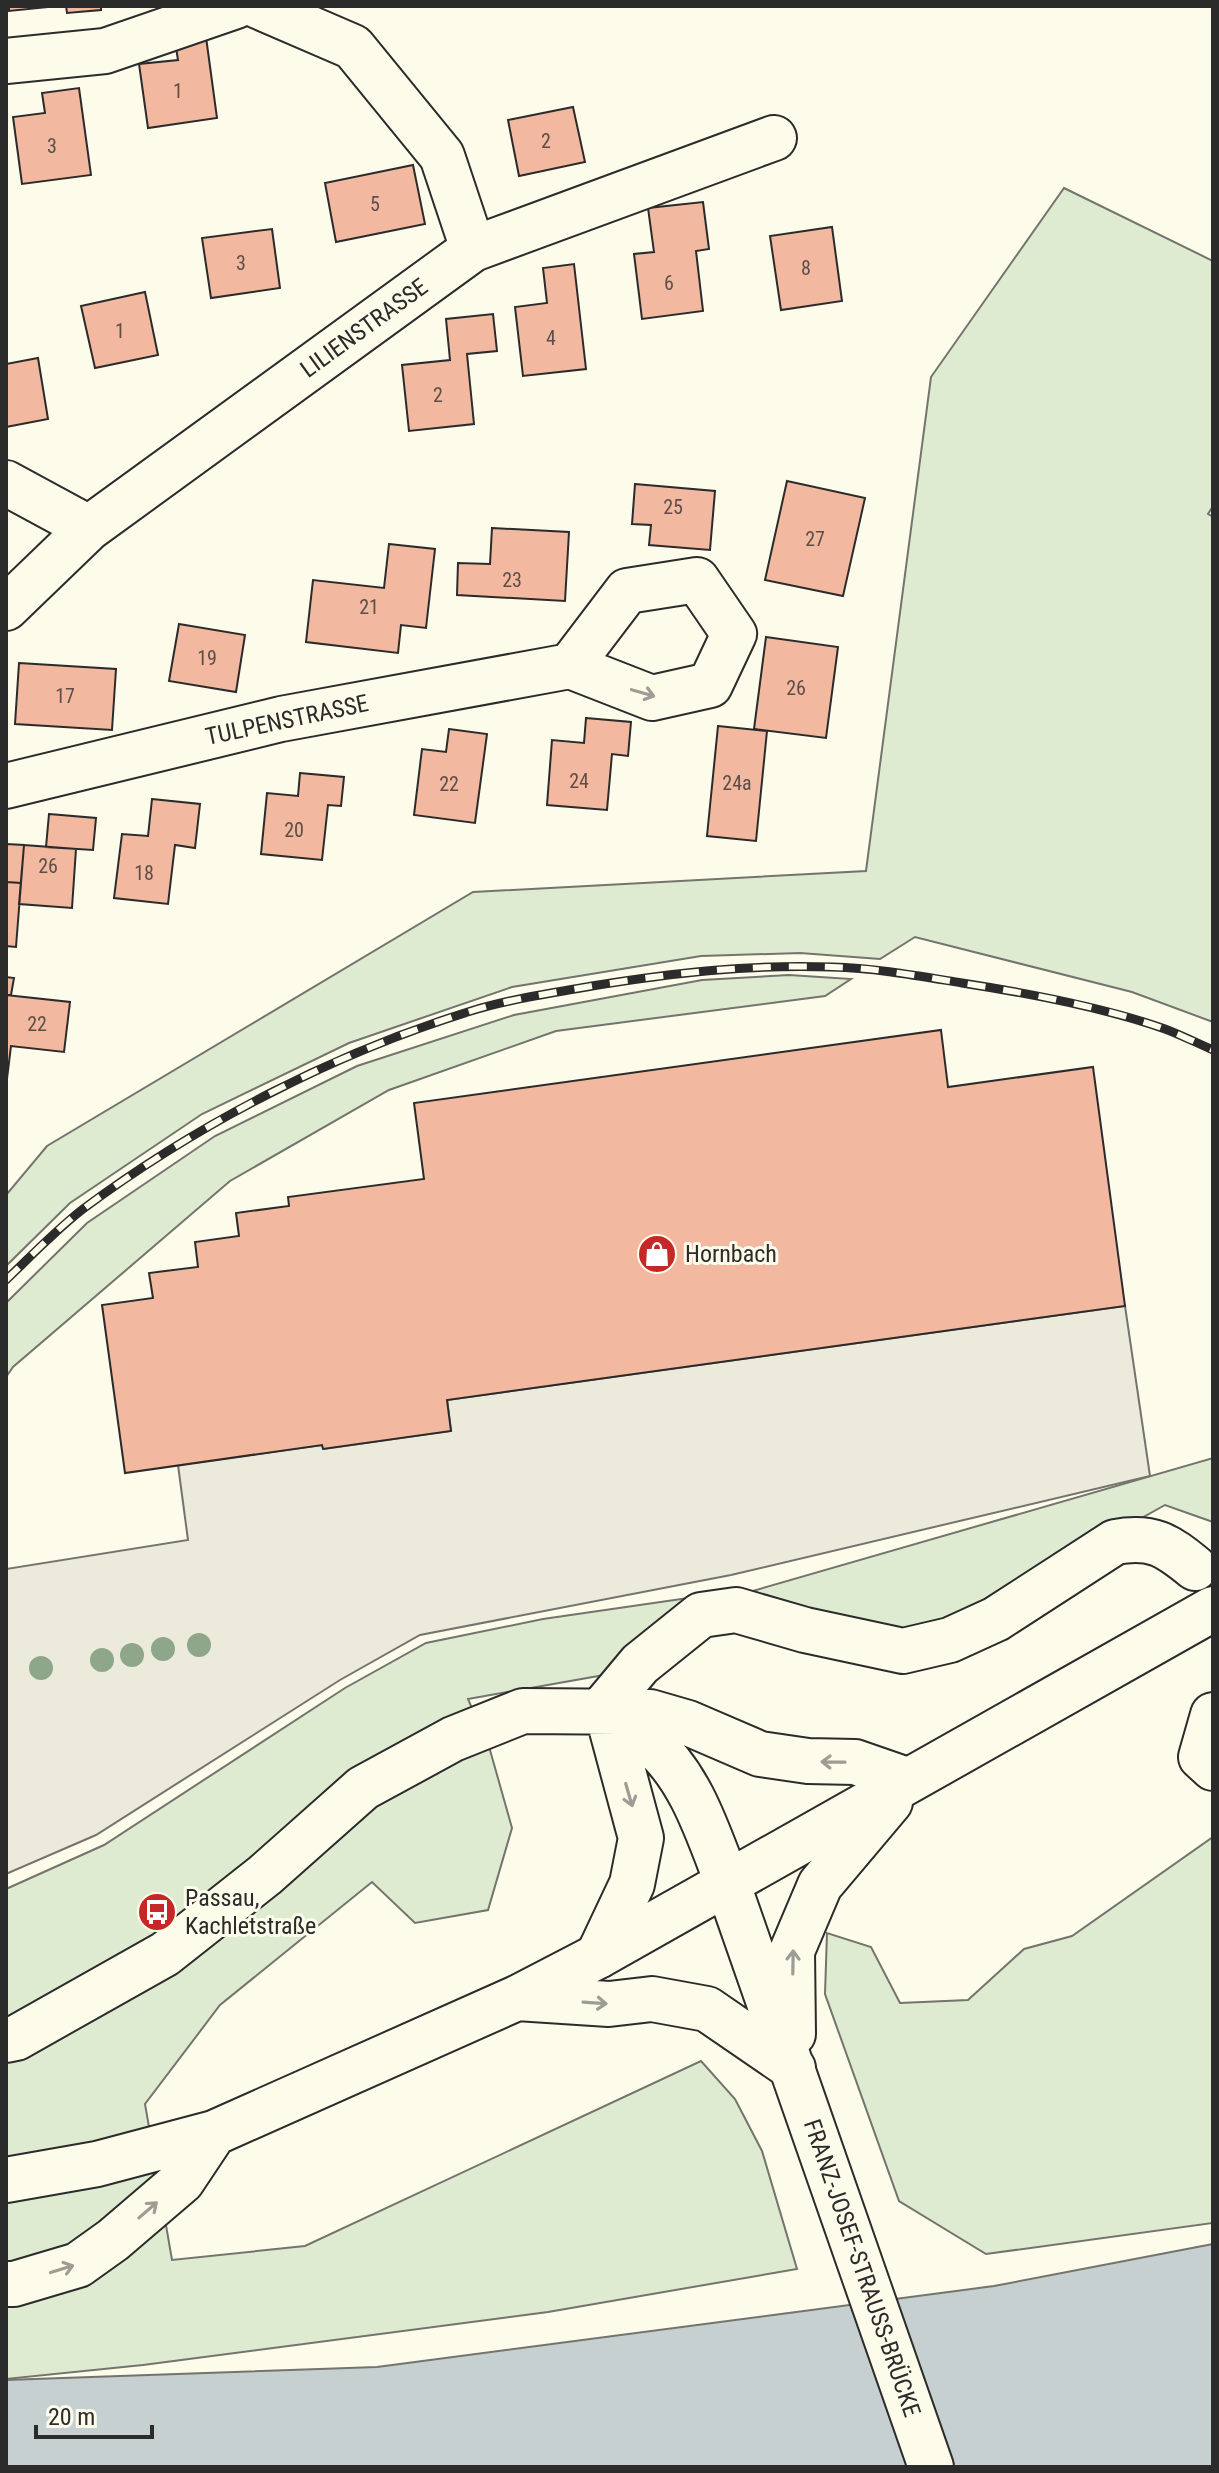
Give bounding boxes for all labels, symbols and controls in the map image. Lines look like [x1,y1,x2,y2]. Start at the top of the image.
house number: 1 [173,79,183,103]
house number: 2 [541,129,551,153]
house number: 3 [47,134,57,158]
house number: 5 [370,192,380,216]
house number: 3 [236,251,246,275]
house number: 8 [801,256,811,280]
house number: 6 [664,271,674,295]
street label: LILIENSTRASSE [295,273,433,383]
house number: 1 [115,319,125,343]
house number: 4 [546,326,556,350]
house number: 2 [433,383,443,407]
house number: 25 [663,495,683,519]
house number: 27 [805,527,825,551]
house number: 23 [502,568,522,592]
house number: 21 [359,595,379,619]
house number: 19 [197,646,217,670]
house number: 26 [786,676,806,700]
house number: 17 [55,684,75,708]
one-way arrow [630,687,655,701]
street label: TULPENSTRASSE [203,689,371,751]
house number: 24 [569,769,589,793]
house number: 24a [722,771,752,795]
house number: 22 [439,772,459,796]
house number: 20 [284,818,304,842]
house number: 26 [38,854,58,878]
house number: 18 [134,861,154,885]
house number: 22 [27,1012,47,1036]
shop icon: Hornbach [636,1233,678,1275]
place label: Hornbach [685,1240,777,1268]
one-way arrow [820,1754,847,1770]
one-way arrow [622,1781,637,1807]
place label: Passau, Kachletstraße [185,1884,316,1940]
bus stop icon: Passau, Kachletstraße [136,1891,178,1933]
one-way arrow [785,1950,800,1976]
one-way arrow [581,1996,608,2011]
street label: FRANZ-JOSEF-STRAUSS-BRÜCKE [798,2115,926,2421]
one-way arrow [137,2202,157,2220]
one-way arrow [49,2261,75,2276]
scale bar [36,2389,152,2439]
text: 20 m [48,2403,95,2431]

